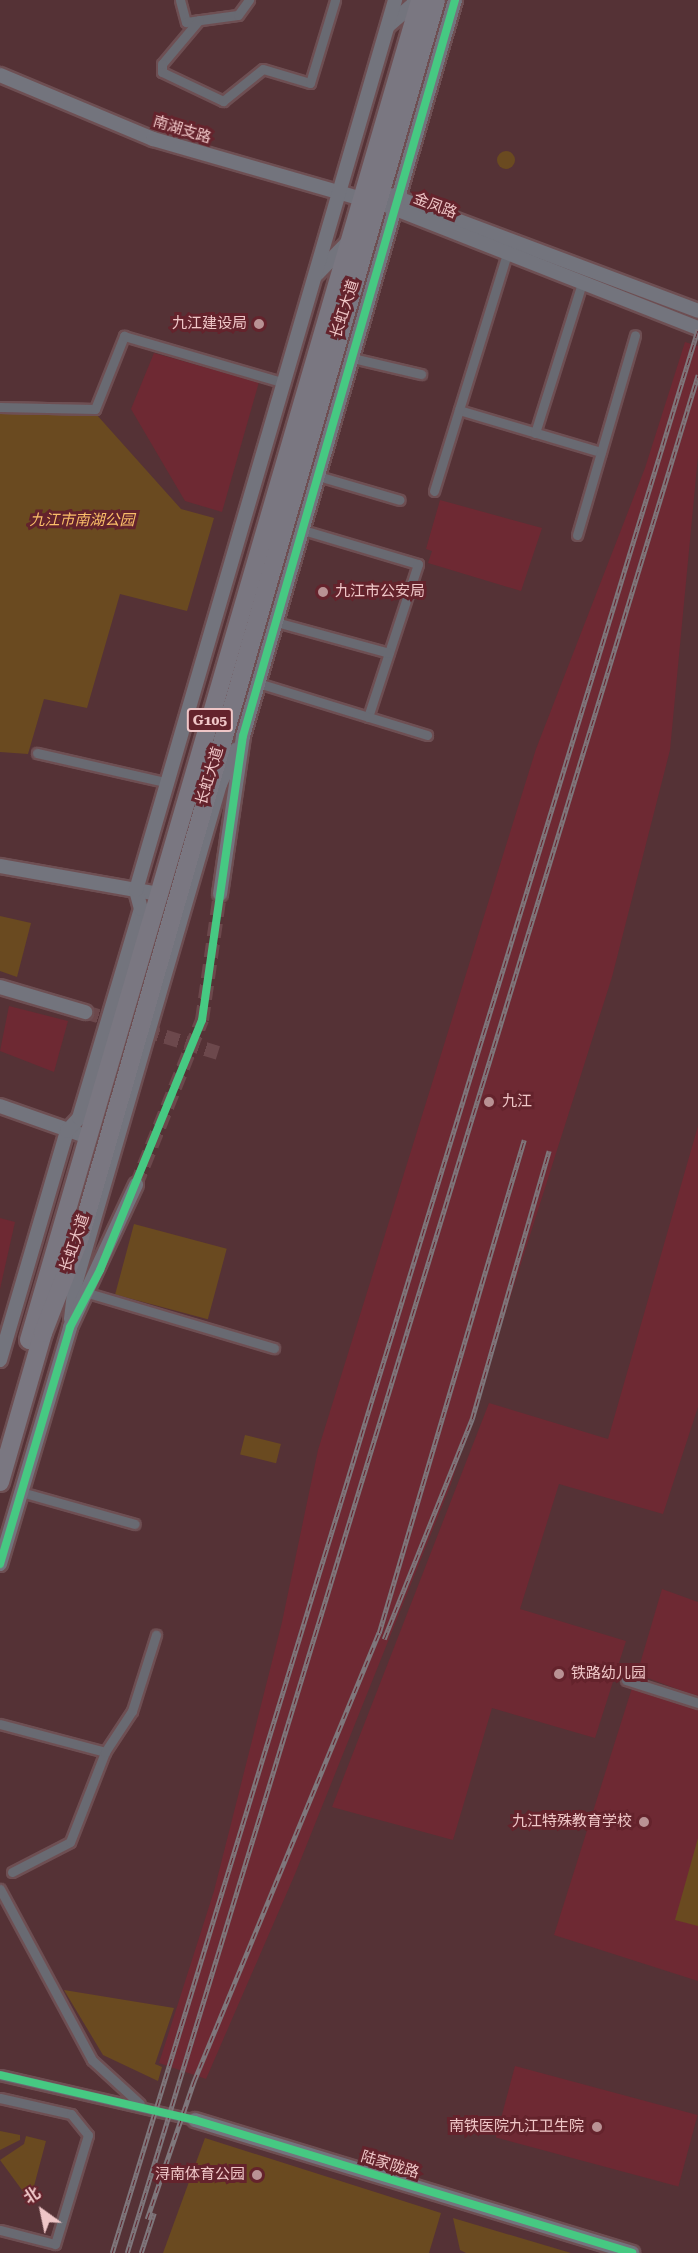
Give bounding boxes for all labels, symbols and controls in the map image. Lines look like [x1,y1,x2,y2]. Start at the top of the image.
street label: 南湖支路 [151,113,213,147]
street label: 金凤路 [411,190,459,222]
street label: 长虹大道 [327,278,363,340]
place label: 九江建设局 [172,315,247,333]
marker: 九江建设局 [252,317,266,331]
park label: 九江市南湖公园 [30,512,134,530]
place label: 九江市公安局 [335,583,425,601]
marker: 九江市公安局 [316,585,330,599]
road number: G105 [186,709,234,731]
street label: 长虹大道 [193,745,227,807]
marker: 九江 [480,1093,498,1111]
place label: 九江 [502,1093,532,1111]
street label: 长虹大道 [57,1212,93,1274]
place label: 铁路幼儿园 [571,1665,646,1683]
marker: 铁路幼儿园 [552,1667,566,1681]
place label: 九江特殊教育学校 [512,1813,632,1831]
marker: 九江特殊教育学校 [637,1815,651,1829]
place label: 南铁医院九江卫生院 [449,2118,584,2136]
marker: 南铁医院九江卫生院 [588,2118,606,2136]
street label: 陆家陇路 [359,2148,421,2182]
place label: 浔南体育公园 [155,2166,245,2184]
marker: 浔南体育公园 [250,2168,264,2182]
north arrow [12,2181,72,2241]
text: 北 [20,2183,44,2208]

